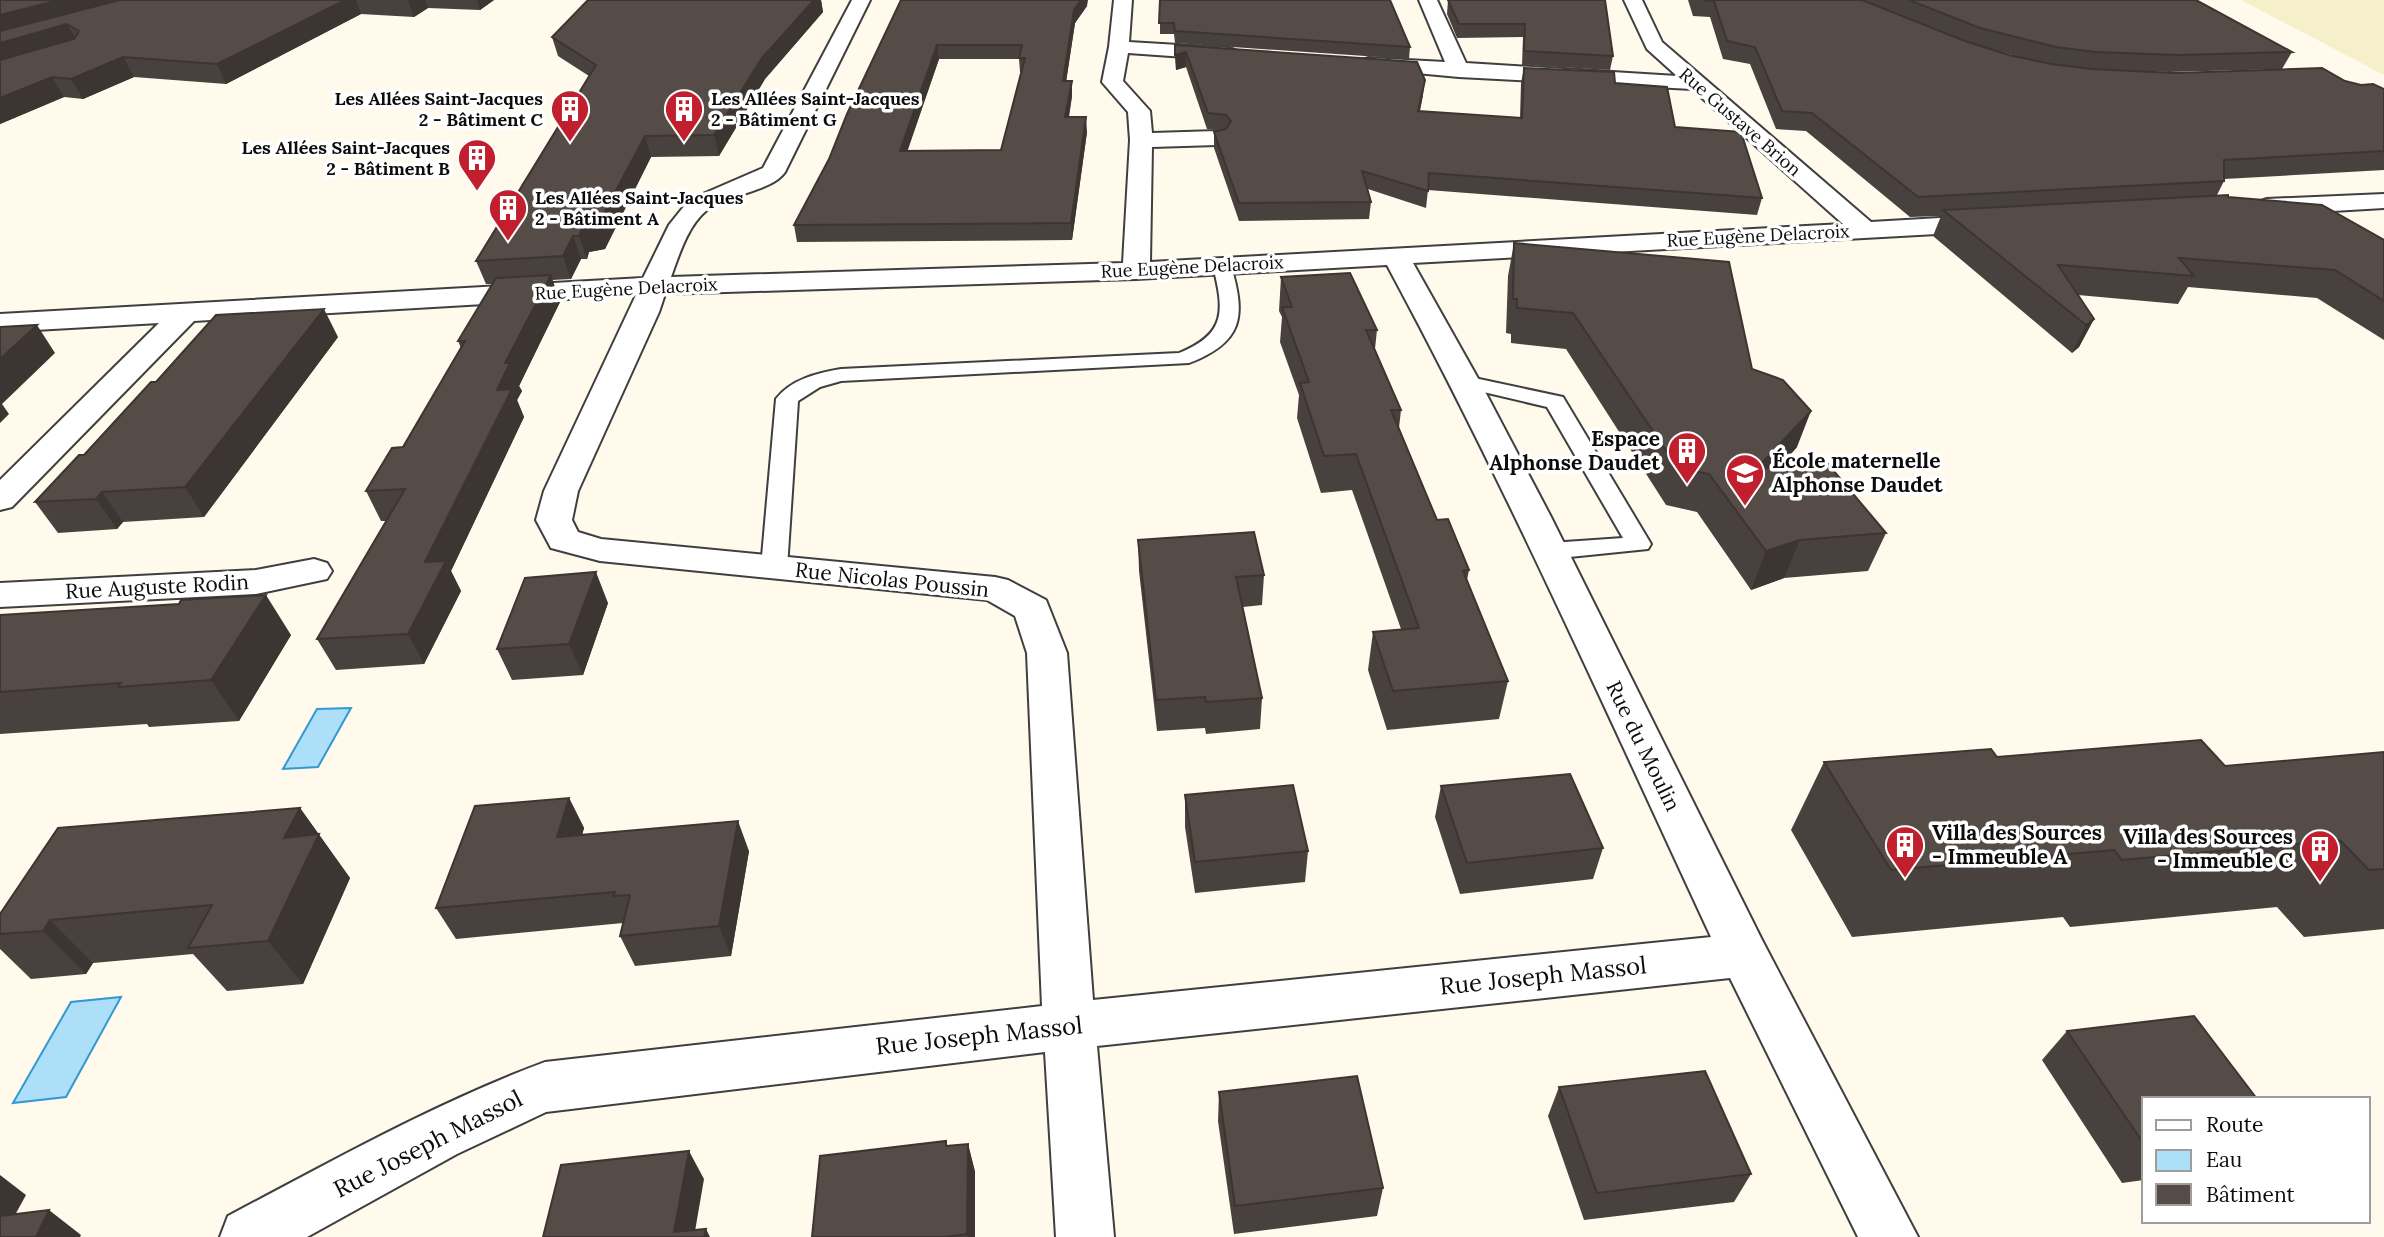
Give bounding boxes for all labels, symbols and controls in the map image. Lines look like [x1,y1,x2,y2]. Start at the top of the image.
street label: Rue Gustave Brion [1675,62,1806,181]
place label: Les Allées Saint-Jacques 2 - Bâtiment C [335,87,544,131]
place label: Les Allées Saint-Jacques 2 - Bâtiment G [711,87,920,131]
building icon: Les Allées Saint-Jacques 2 - Bâtiment C [549,88,591,143]
building icon: Les Allées Saint-Jacques 2 - Bâtiment G [663,88,705,143]
place label: Les Allées Saint-Jacques 2 - Bâtiment B [242,136,450,180]
building icon: Les Allées Saint-Jacques 2 - Bâtiment B [456,137,498,192]
place label: Les Allées Saint-Jacques 2 - Bâtiment A [535,186,744,230]
building icon: Les Allées Saint-Jacques 2 - Bâtiment A [487,187,529,242]
street label: Rue Eugène Delacroix [1666,219,1850,252]
street label: Rue Eugène Delacroix [1100,250,1284,283]
street label: Rue Eugène Delacroix [534,272,718,305]
place label: Espace Alphonse Daudet [1489,425,1660,476]
building icon: Espace Alphonse Daudet [1666,430,1708,485]
place label: École maternelle Alphonse Daudet [1772,447,1943,498]
school or university icon: École maternelle Alphonse Daudet [1724,452,1766,507]
street label: Rue Nicolas Poussin [794,556,991,603]
street label: Rue Auguste Rodin [65,568,250,605]
street label: Rue du Moulin [1600,676,1687,816]
place label: Villa des Sources - Immeuble A [1932,819,2102,870]
place label: Villa des Sources - Immeuble C [2123,823,2294,874]
building icon: Villa des Sources - Immeuble A [1884,824,1926,879]
building icon: Villa des Sources - Immeuble C [2299,828,2341,883]
street label: Rue Joseph Massol [1438,949,1648,1002]
street label: Rue Joseph Massol [874,1009,1084,1062]
street label: Rue Joseph Massol [328,1083,527,1205]
legend [2142,1097,2370,1223]
text: Route [2206,1111,2263,1138]
text: Eau [2206,1146,2242,1173]
text: Bâtiment [2206,1181,2295,1208]

